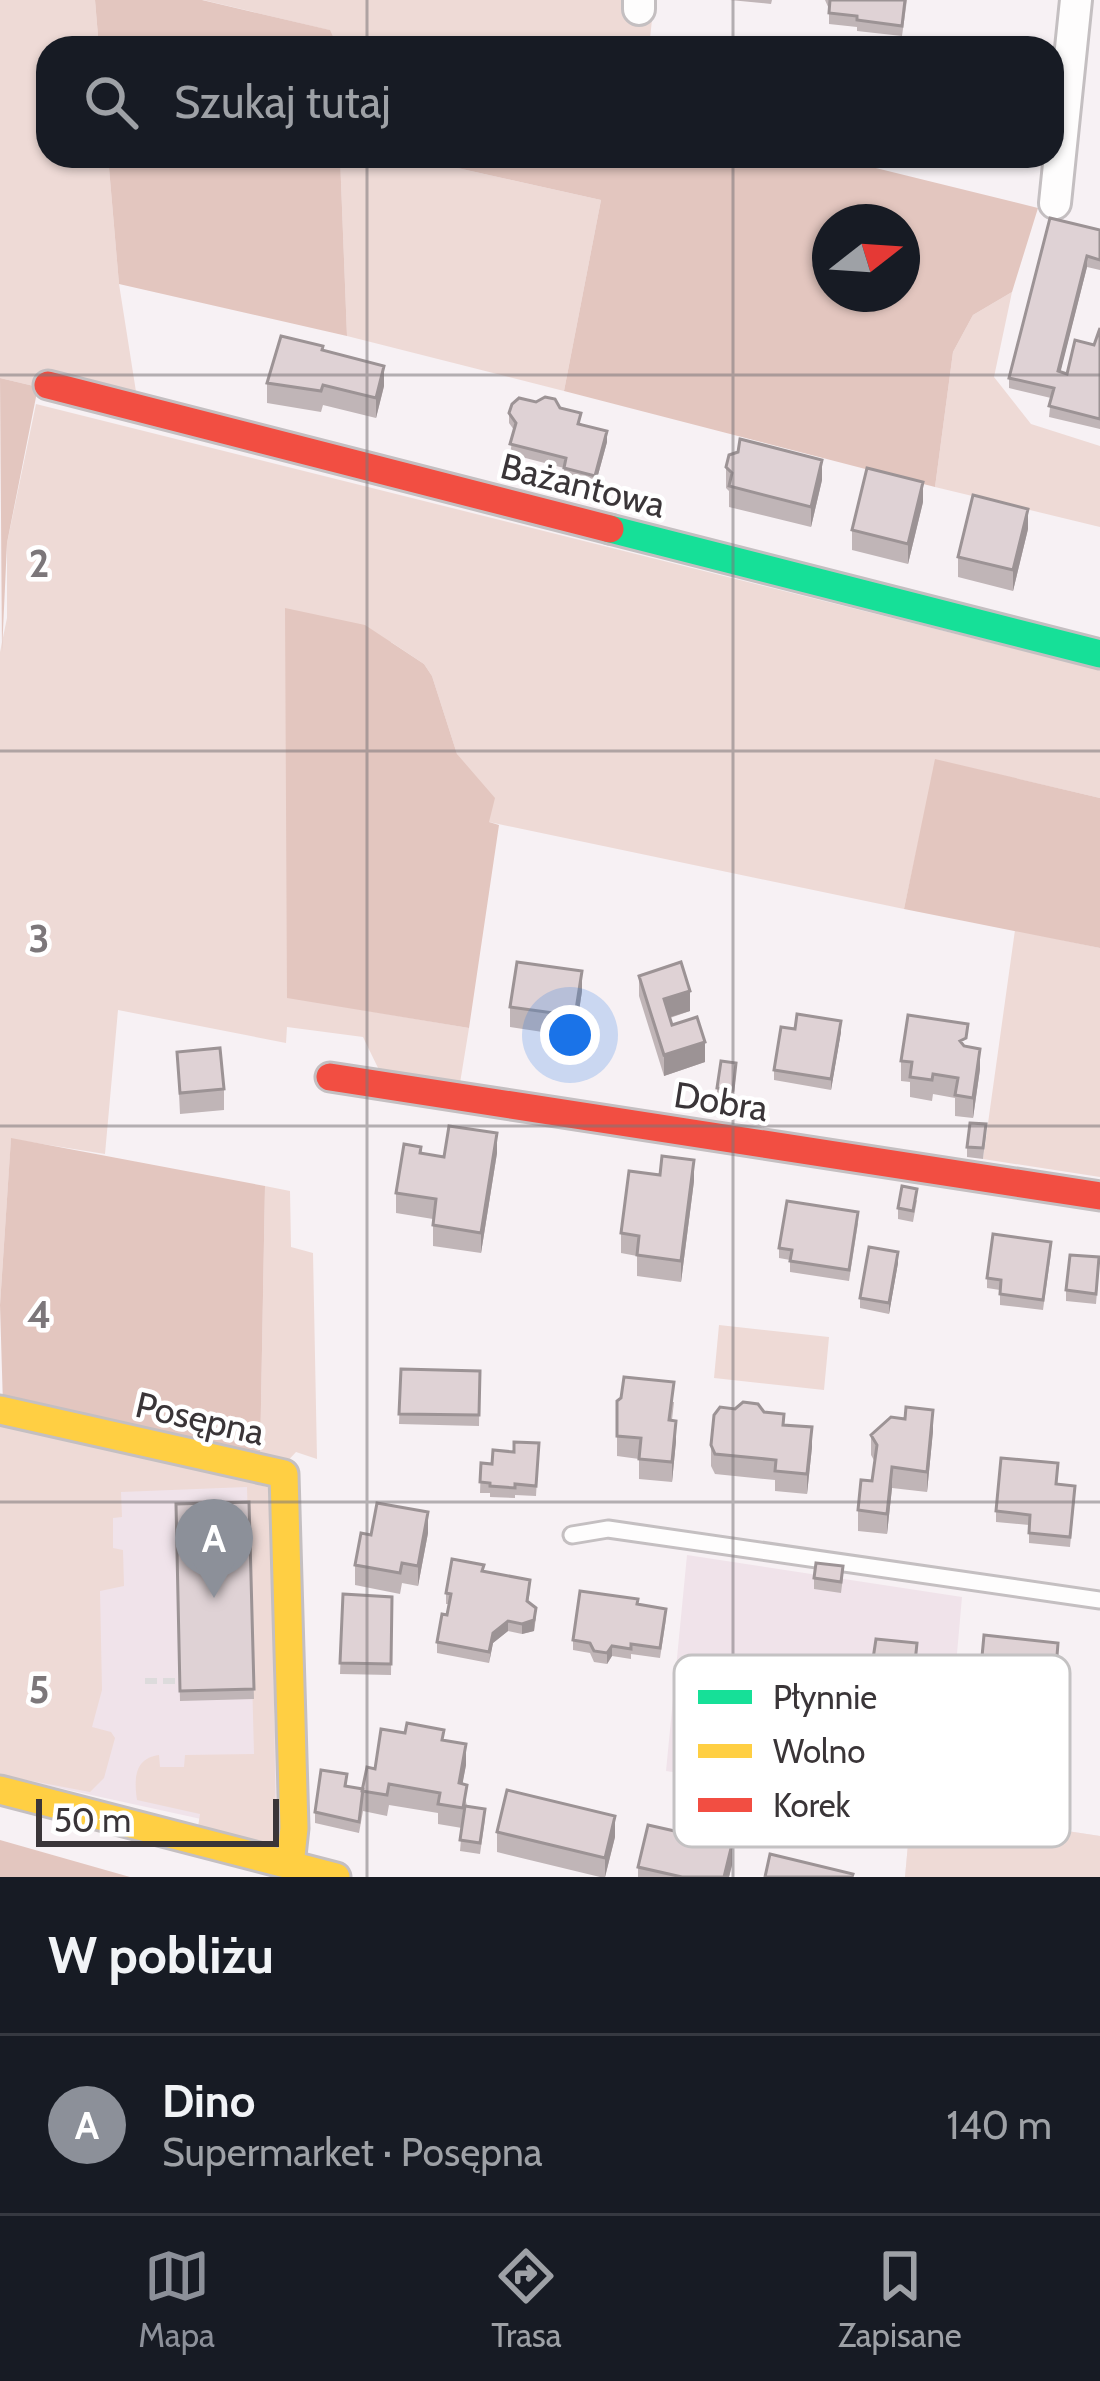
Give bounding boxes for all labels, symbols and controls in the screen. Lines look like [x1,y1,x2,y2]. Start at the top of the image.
search box [36,36,1064,168]
icon: search [78,69,144,135]
text: Szukaj tutaj [174,75,391,129]
north arrow [812,204,920,312]
street label: Bażantowa [496,443,670,527]
text: 2 [29,539,49,587]
text: 3 [28,914,50,962]
your location [540,1005,600,1065]
street label: Dobra [671,1072,771,1130]
text: 4 [27,1290,51,1338]
street label: Posępna [131,1382,269,1454]
pin: A [175,1499,253,1598]
legend [674,1655,1070,1847]
text: 5 [29,1665,49,1713]
text: Płynnie [773,1677,877,1717]
text: Wolno [773,1731,865,1771]
text: Korek [773,1785,851,1825]
scale bar [36,1793,279,1846]
text: 50 m [54,1800,131,1840]
text: W pobliżu [48,1924,274,1986]
text: Dino [162,2074,255,2128]
text: A [75,2101,99,2149]
text: 140 m [947,2101,1052,2149]
text: Supermarket · Posępna [162,2128,542,2176]
tab: Mapa [138,2243,215,2355]
tab: Trasa [491,2243,562,2355]
tab: Zapisane [838,2243,962,2355]

